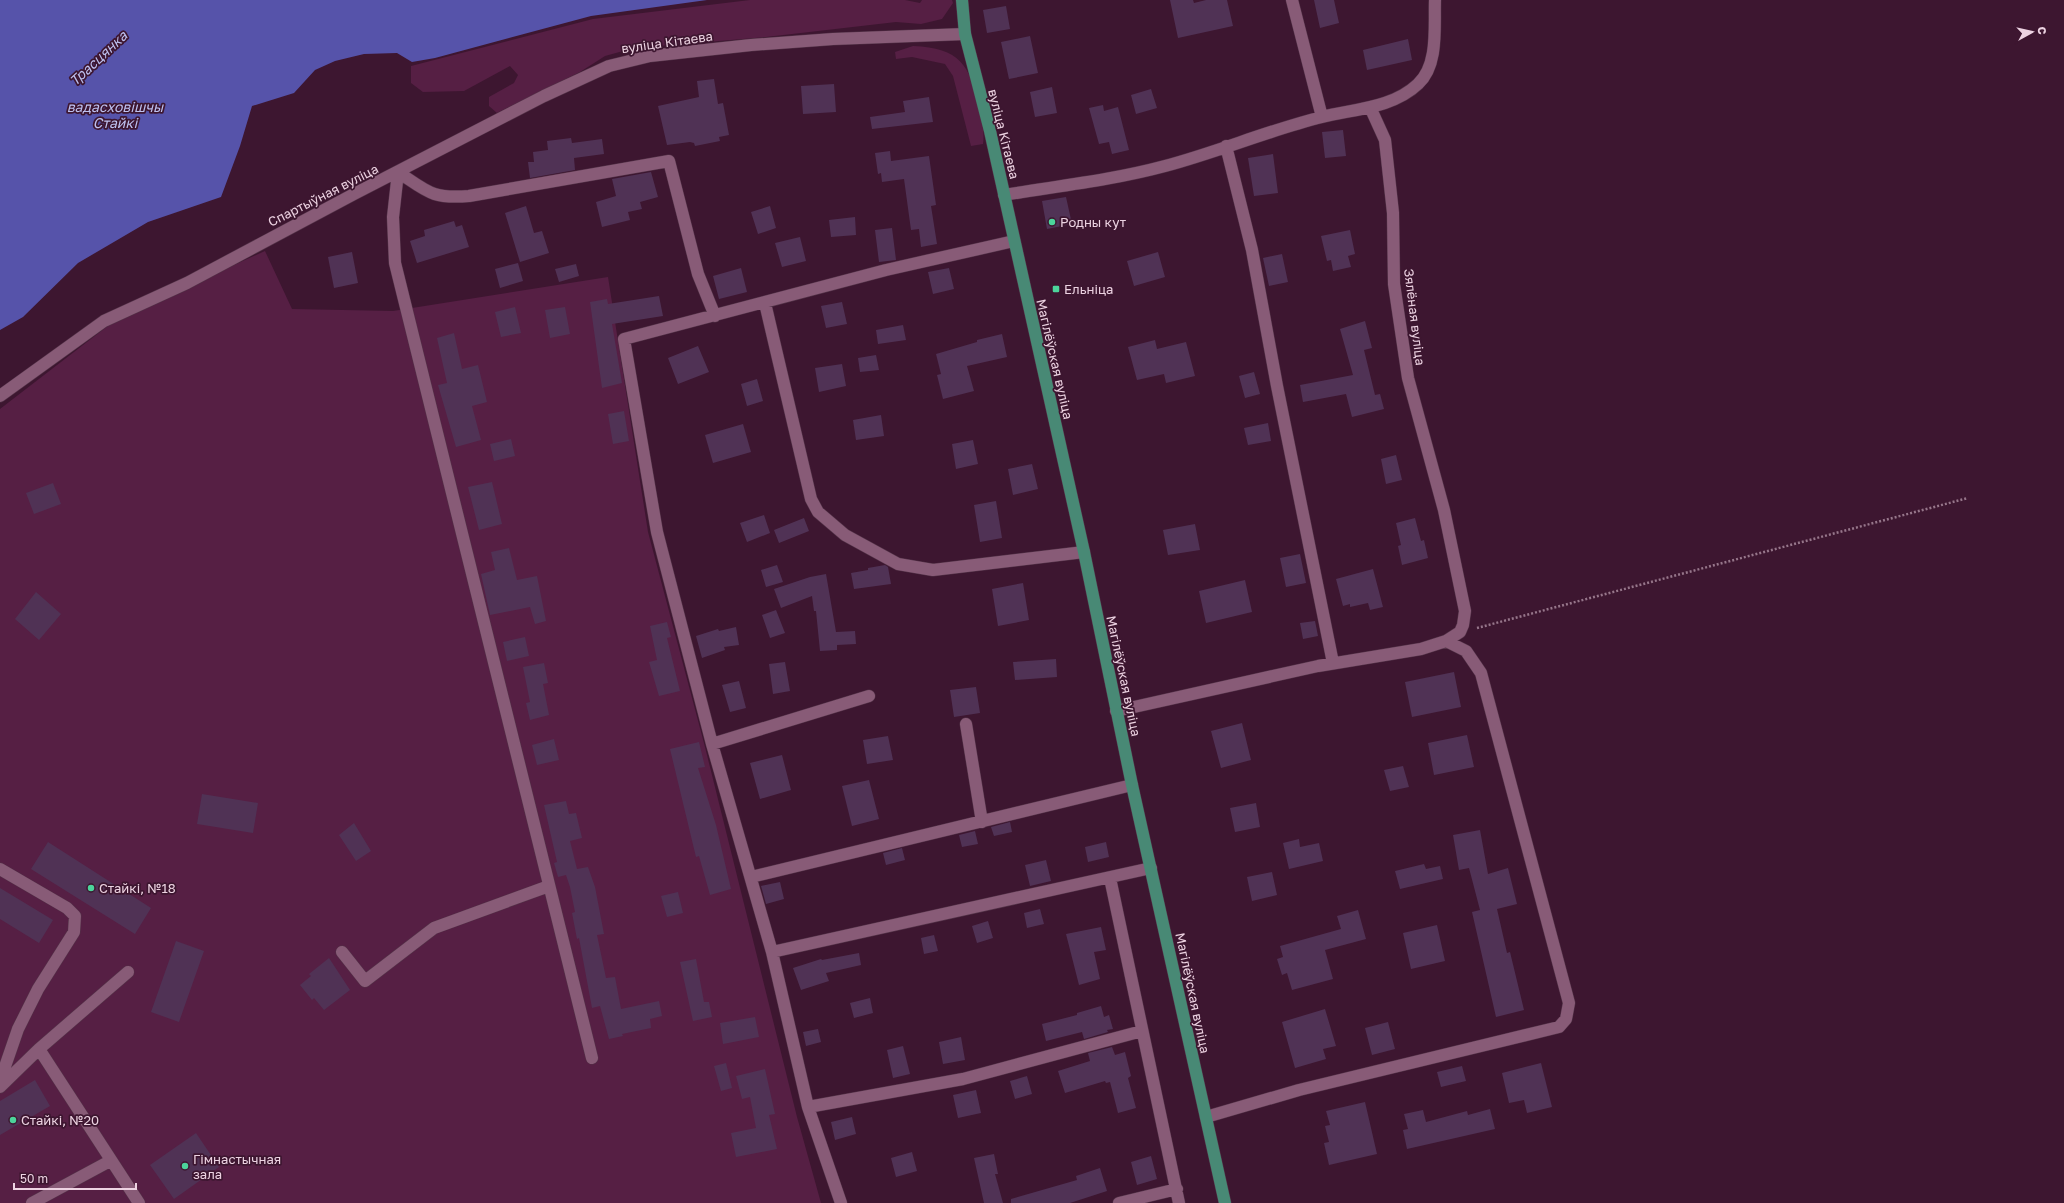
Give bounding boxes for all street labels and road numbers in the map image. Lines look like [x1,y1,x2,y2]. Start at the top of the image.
street label: вуліца Кітаева [620,28,714,56]
street label: вуліца Кітаева [985,87,1023,181]
street label: Спартыўная вуліца [265,160,381,230]
street label: Зялёная вуліца [1401,268,1429,366]
street label: Магілёўская вуліца [1033,297,1077,421]
street label: Магілёўская вуліца [1103,614,1145,738]
street label: Магілёўская вуліца [1172,931,1214,1055]

